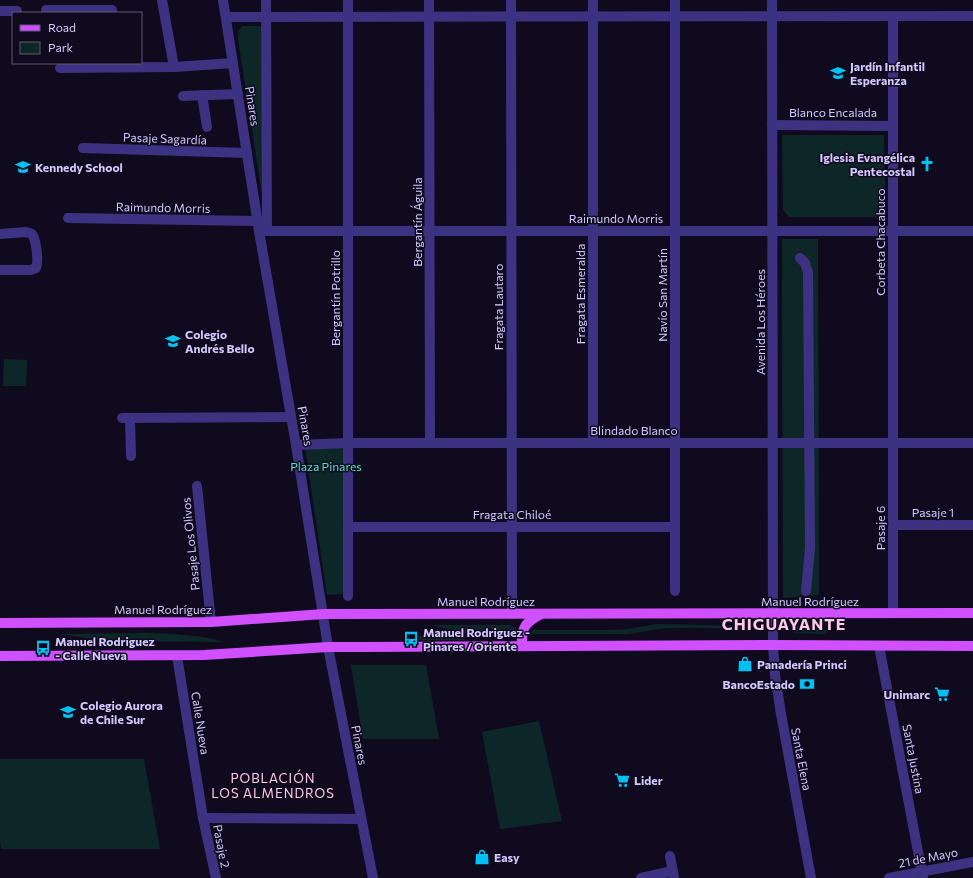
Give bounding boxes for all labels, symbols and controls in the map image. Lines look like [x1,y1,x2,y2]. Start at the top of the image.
legend [12,12,142,64]
text: Road [48,20,76,34]
text: Park [48,40,74,54]
place label: Jardín Infantil Esperanza [850,59,925,87]
school or university icon: Jardín Infantil Esperanza [829,64,847,82]
street label: Pinares [243,85,263,127]
street label: Blanco Encalada [789,105,877,119]
street label: Pasaje Sagardía [123,130,207,146]
place label: Iglesia Evangélica Pentecostal [819,150,915,178]
church icon: Iglesia Evangélica Pentecostal [918,155,936,173]
school or university icon: Kennedy School [14,158,32,176]
place label: Kennedy School [35,160,123,174]
street label: Bergantín Águila [410,177,424,267]
street label: Corbeta Chacabuco [873,188,887,296]
street label: Raimundo Morris [116,199,210,215]
street label: Raimundo Morris [569,211,663,225]
street label: Fragata Esmeralda [573,244,587,344]
street label: Navío San Martín [655,248,669,342]
street label: Bergantín Potrillo [328,250,342,346]
street label: Fragata Lautaro [491,264,505,350]
street label: Avenida Los Héroes [753,269,767,375]
place label: Colegio Andrés Bello [185,327,255,355]
school or university icon: Colegio Andrés Bello [164,332,182,350]
street label: Pinares [296,405,316,447]
street label: Blindado Blanco [590,423,678,437]
park label: Plaza Pinares [290,459,362,473]
street label: Pasaje Los Olivos [178,497,202,591]
street label: Pasaje 1 [912,505,954,519]
street label: Pasaje 6 [873,506,887,550]
street label: Fragata Chiloé [473,507,551,521]
street label: Manuel Rodríguez [437,594,535,608]
street label: Manuel Rodríguez [761,594,859,608]
street label: Manuel Rodríguez [114,602,212,616]
district label: CHIGUAYANTE [722,614,846,633]
place label: Manuel Rodriguez - Pinares / Oriente [423,625,530,653]
bus stop icon: Manuel Rodriguez - Pinares / Oriente [402,630,420,648]
place label: Manuel Rodriguez - Calle Nueva [55,634,155,662]
bus stop icon: Manuel Rodriguez - Calle Nueva [34,639,52,657]
shop icon: Panadería Princi [736,655,754,673]
place label: Panadería Princi [757,657,847,671]
bank icon: BancoEstado [798,675,816,693]
place label: BancoEstado [723,677,795,691]
supermarket icon: Unimarc [933,685,951,703]
place label: Unimarc [884,687,930,701]
street label: Calle Nueva [189,691,213,755]
place label: Colegio Aurora de Chile Sur [80,698,163,726]
school or university icon: Colegio Aurora de Chile Sur [59,703,77,721]
street label: Santa Justina [899,723,928,795]
street label: Pinares [349,724,371,766]
street label: Santa Elena [789,727,815,791]
district label: POBLACIÓN LOS ALMENDROS [211,769,335,801]
supermarket icon: Lider [613,771,631,789]
place label: Lider [634,773,663,787]
street label: Pasaje 2 [211,823,233,869]
street label: 21 de Mayo [897,844,959,870]
shop icon: Easy [473,848,491,866]
place label: Easy [494,850,520,864]

